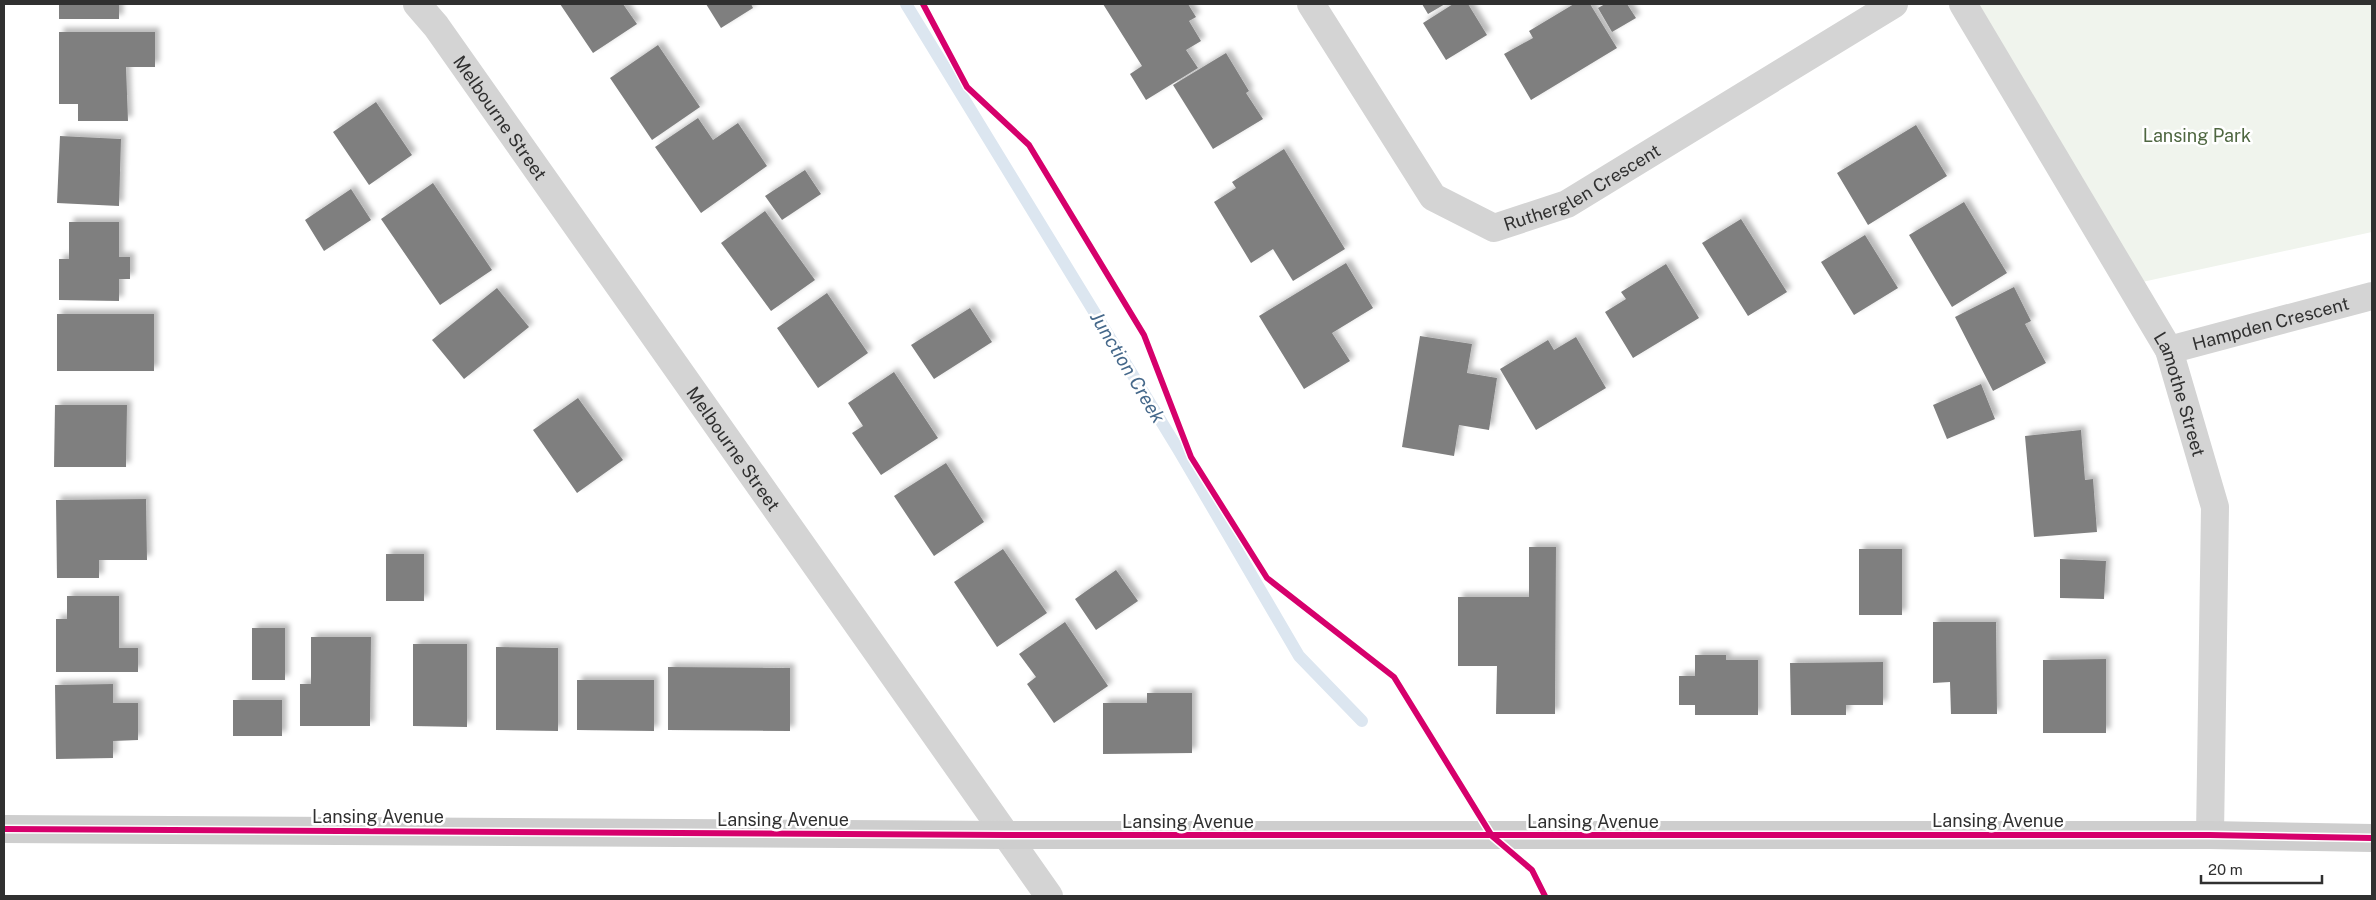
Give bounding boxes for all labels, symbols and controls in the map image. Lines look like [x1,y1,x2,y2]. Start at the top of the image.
street label: Melbourne Street [449,51,552,184]
park label: Lansing Park [2143,125,2251,146]
street label: Rutherglen Crescent [1501,139,1664,235]
street label: Hampden Crescent [2190,292,2351,354]
water label: Junction Creek [1086,307,1170,427]
street label: Lamothe Street [2150,328,2210,459]
street label: Melbourne Street [683,382,785,515]
street label: Lansing Avenue [312,806,444,827]
street label: Lansing Avenue [717,809,849,830]
street label: Lansing Avenue [1932,810,2064,831]
street label: Lansing Avenue [1122,811,1254,832]
street label: Lansing Avenue [1527,811,1659,832]
scale bar [2201,852,2322,884]
text: 20 m [2208,861,2243,878]

